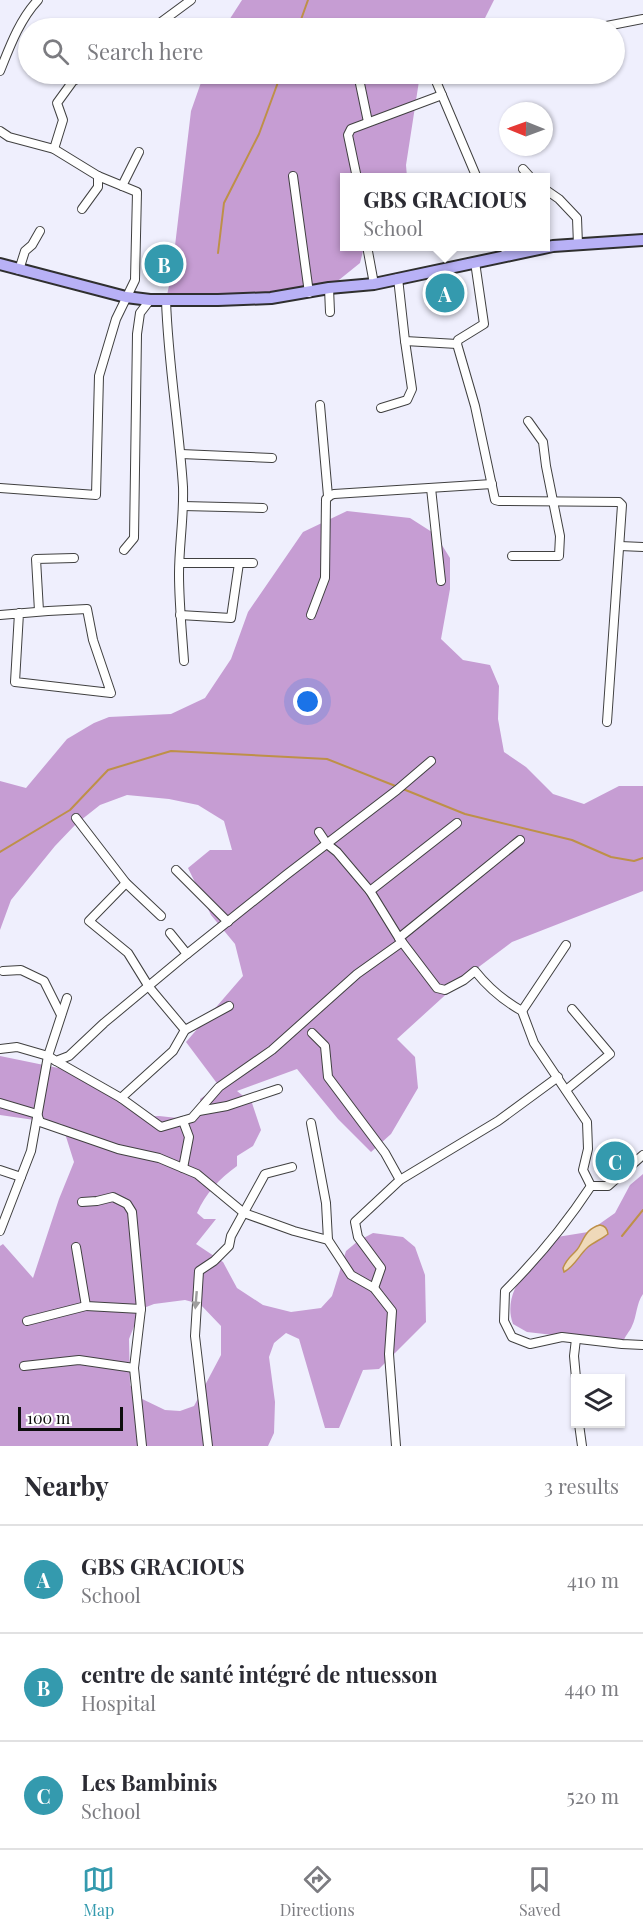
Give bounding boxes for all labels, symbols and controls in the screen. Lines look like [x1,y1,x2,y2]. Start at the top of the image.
search box [18,18,625,84]
icon: search [39,35,72,68]
text: Search here [87,36,203,66]
north arrow [499,102,553,156]
popup [340,173,550,251]
text: GBS GRACIOUS [363,184,527,214]
text: School [363,214,423,241]
pin: B [144,242,184,286]
pin: A [426,270,464,316]
your location [293,687,322,716]
pin: C [596,1138,634,1184]
one-way arrow [191,1291,201,1310]
map controls [571,1374,625,1428]
button: layers [571,1374,625,1428]
scale bar [18,1404,123,1432]
text: 100 m [27,1407,70,1428]
text: Nearby [24,1468,109,1503]
text: 3 results [544,1472,619,1499]
text: GBS GRACIOUS [81,1551,245,1581]
text: A [37,1566,50,1593]
text: 410 m [567,1566,619,1593]
text: School [81,1581,141,1608]
text: centre de santé intégré de ntuesson [81,1659,437,1689]
text: B [37,1674,50,1701]
text: 440 m [565,1674,619,1701]
text: Hospital [81,1689,156,1716]
text: Les Bambinis [81,1767,217,1797]
text: C [36,1782,51,1809]
text: 520 m [566,1782,619,1809]
text: School [81,1797,141,1824]
tab: Map [82,1863,115,1920]
tab: Directions [280,1863,355,1920]
tab: Saved [519,1863,561,1920]

